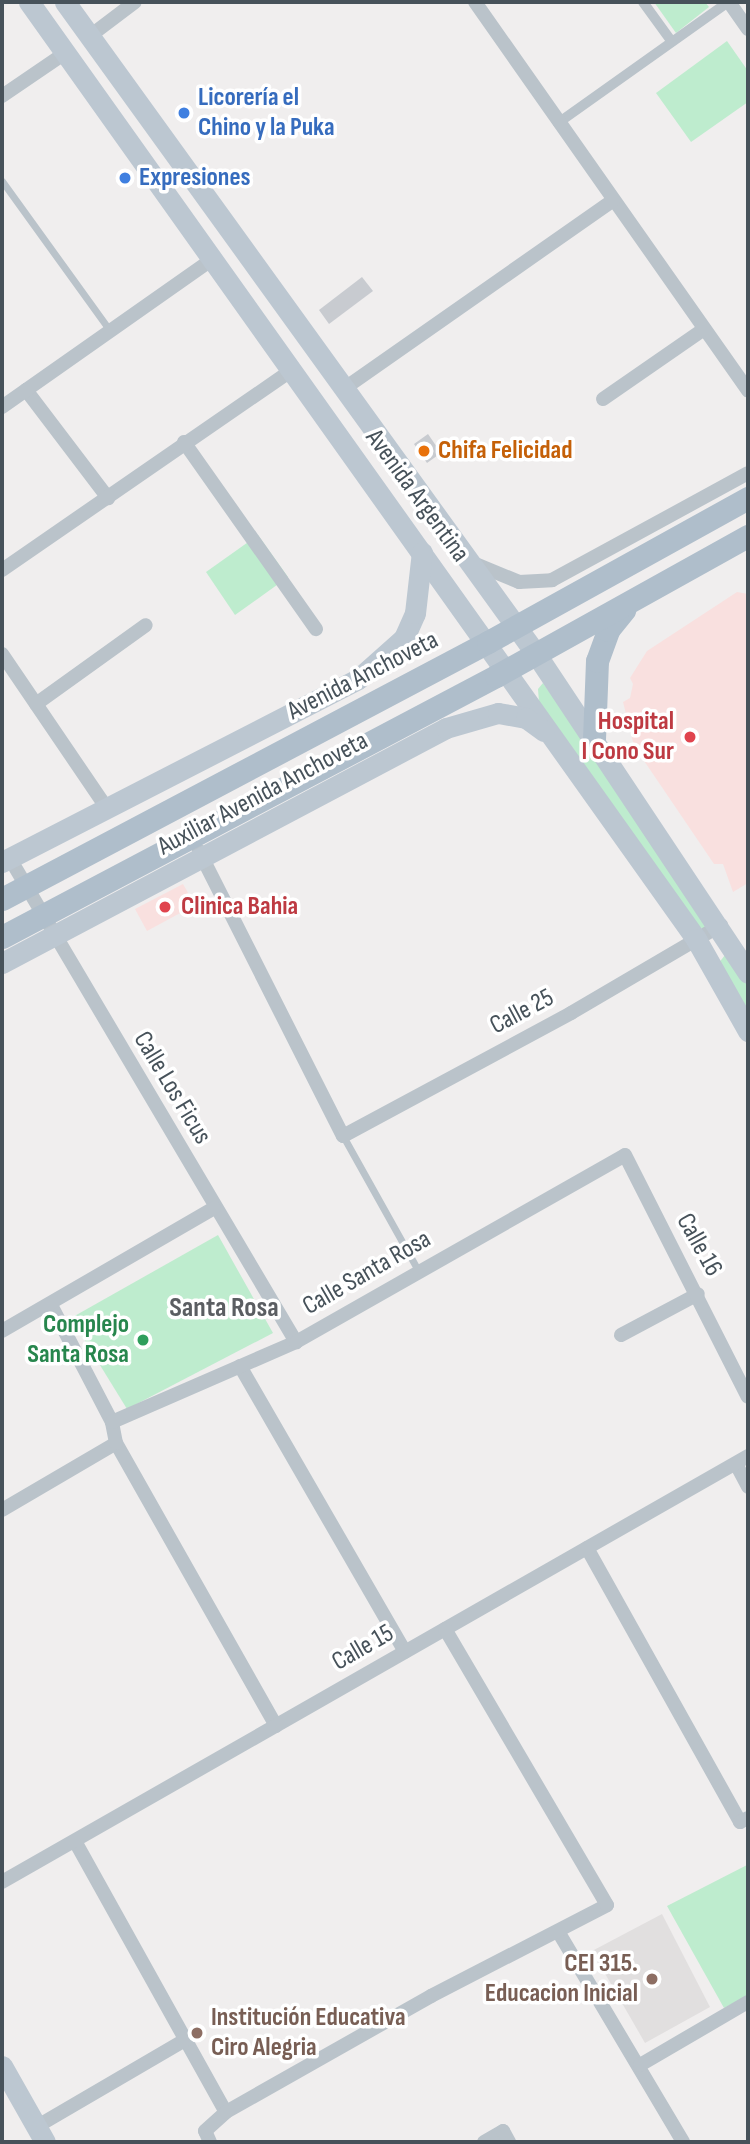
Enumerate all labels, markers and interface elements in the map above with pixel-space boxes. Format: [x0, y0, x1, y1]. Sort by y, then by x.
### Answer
place label: Licorería el Chino y la Puka [198, 82, 335, 144]
marker: Licorería el Chino y la Puka [176, 105, 192, 121]
place label: Expresiones [139, 162, 250, 194]
marker: Expresiones [117, 170, 133, 186]
street label: Avenida Argentina [358, 424, 476, 568]
place label: Chifa Felicidad [438, 435, 573, 467]
marker: Chifa Felicidad [416, 443, 432, 459]
street label: Avenida Anchoveta [282, 625, 444, 727]
place label: Hospital I Cono Sur [582, 706, 674, 768]
street label: Auxiliar Avenida Anchoveta [153, 725, 373, 863]
marker: Hospital I Cono Sur [680, 727, 700, 747]
place label: Clinica Bahia [181, 891, 298, 923]
marker: Clinica Bahia [155, 897, 175, 917]
street label: Calle 25 [485, 982, 559, 1042]
street label: Calle Los Ficus [126, 1026, 218, 1150]
street label: Calle 16 [669, 1208, 729, 1282]
street label: Calle Santa Rosa [297, 1224, 437, 1322]
district label: Santa Rosa [169, 1291, 279, 1325]
place label: Complejo Santa Rosa [27, 1309, 129, 1370]
marker: Complejo Santa Rosa [135, 1332, 151, 1348]
street label: Calle 15 [327, 1618, 399, 1678]
place label: CEI 315. Educacion Inicial [485, 1948, 638, 2010]
marker: CEI 315. Educacion Inicial [644, 1971, 660, 1987]
place label: Institución Educativa Ciro Alegria [211, 2002, 406, 2064]
marker: Institución Educativa Ciro Alegria [189, 2025, 205, 2041]

